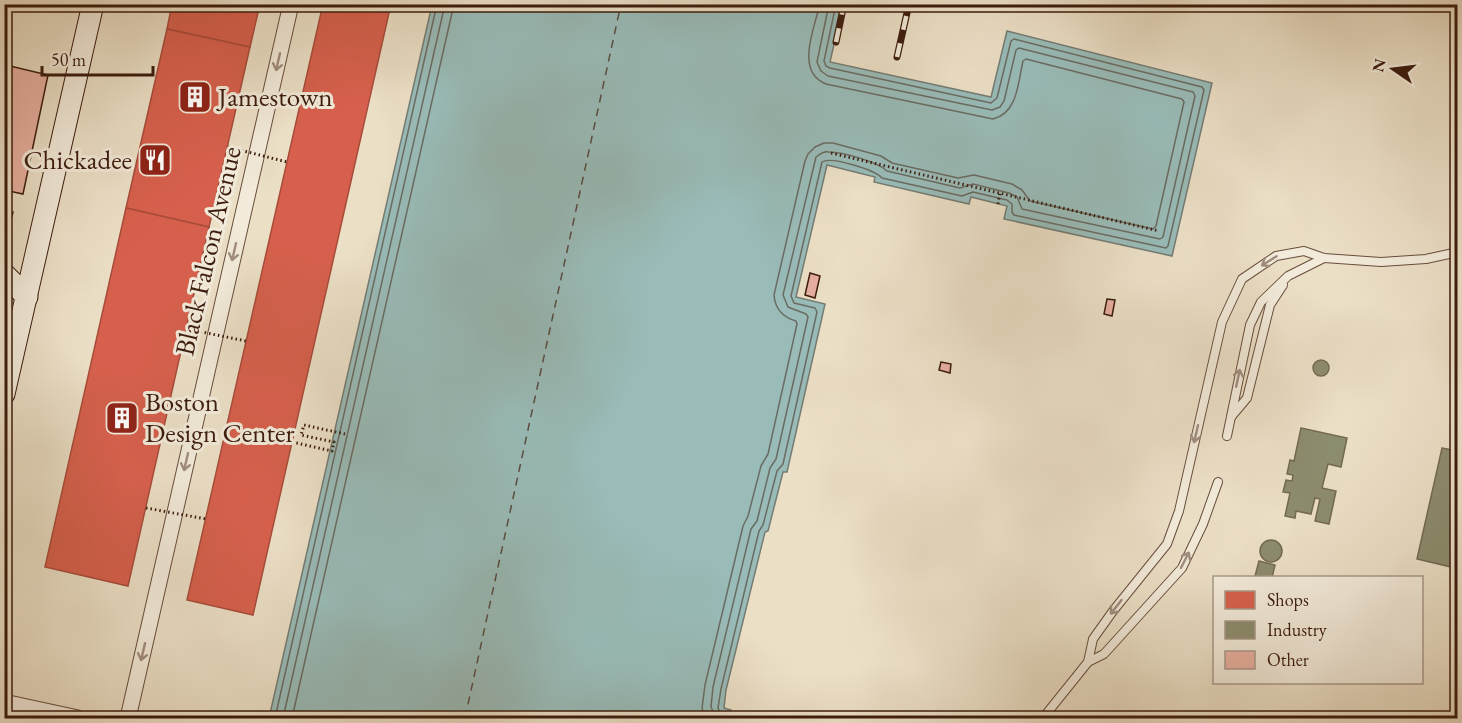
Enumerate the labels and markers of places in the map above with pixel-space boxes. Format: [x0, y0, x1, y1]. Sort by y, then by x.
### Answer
building icon: Jamestown [177, 79, 213, 115]
place label: Jamestown [216, 79, 332, 114]
place label: Chickadee [23, 142, 132, 177]
restaurant icon: Chickadee [137, 142, 173, 178]
place label: Boston Design Center [145, 384, 295, 450]
building icon: Boston Design Center [104, 400, 140, 436]

